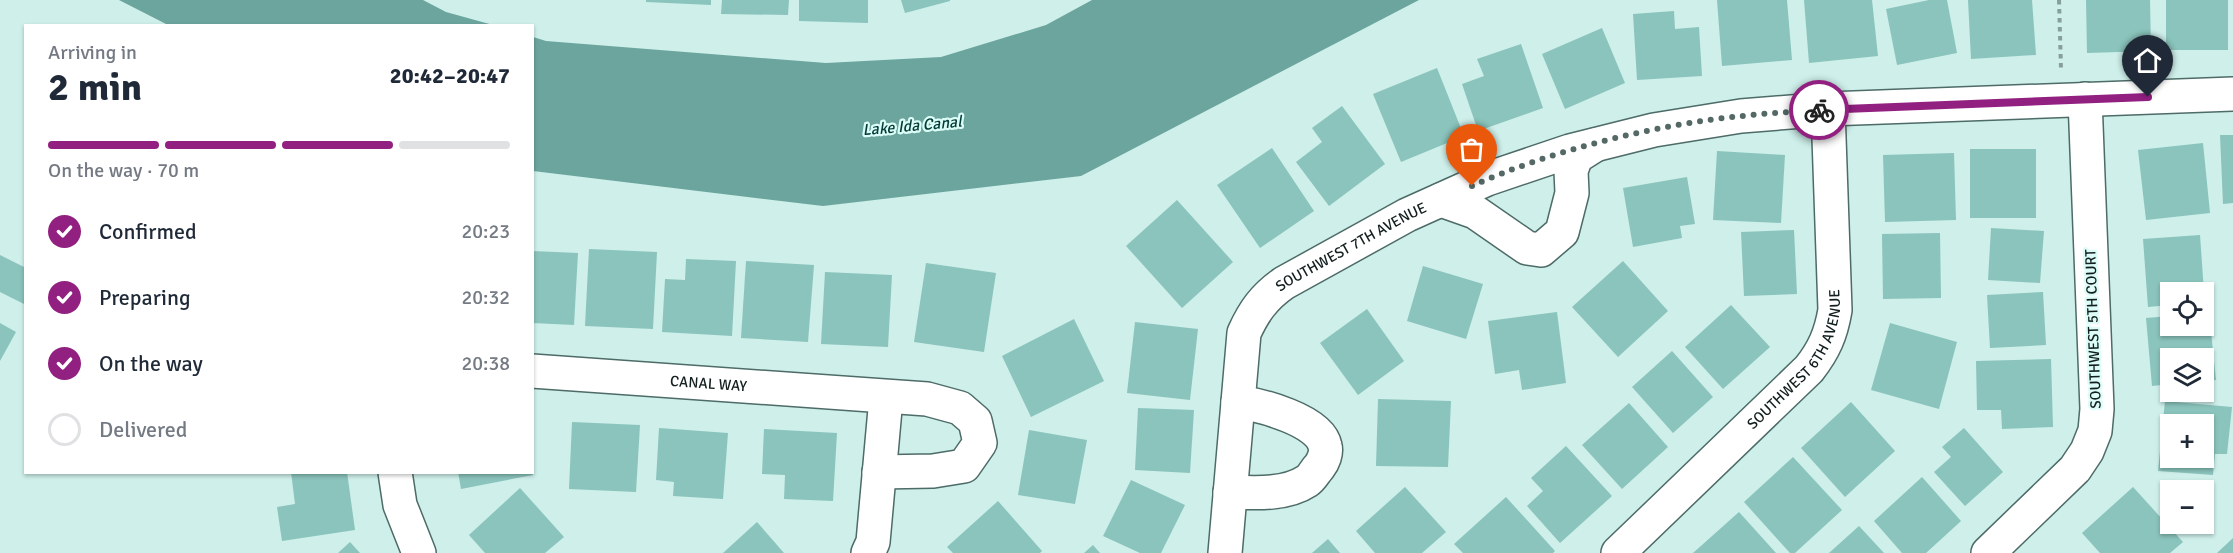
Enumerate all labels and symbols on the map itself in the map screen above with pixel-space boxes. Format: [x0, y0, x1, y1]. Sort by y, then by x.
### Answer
pin [2122, 35, 2173, 97]
courier [1789, 80, 1849, 140]
water label: Lake Ida Canal [862, 112, 964, 140]
pin [1446, 124, 1497, 186]
street label: SOUTHWEST 7TH AVENUE [1272, 199, 1429, 295]
street label: SOUTHWEST 5TH COURT [2081, 248, 2105, 409]
street label: SOUTHWEST 6TH AVENUE [1743, 289, 1844, 433]
street label: CANAL WAY [670, 372, 748, 395]

